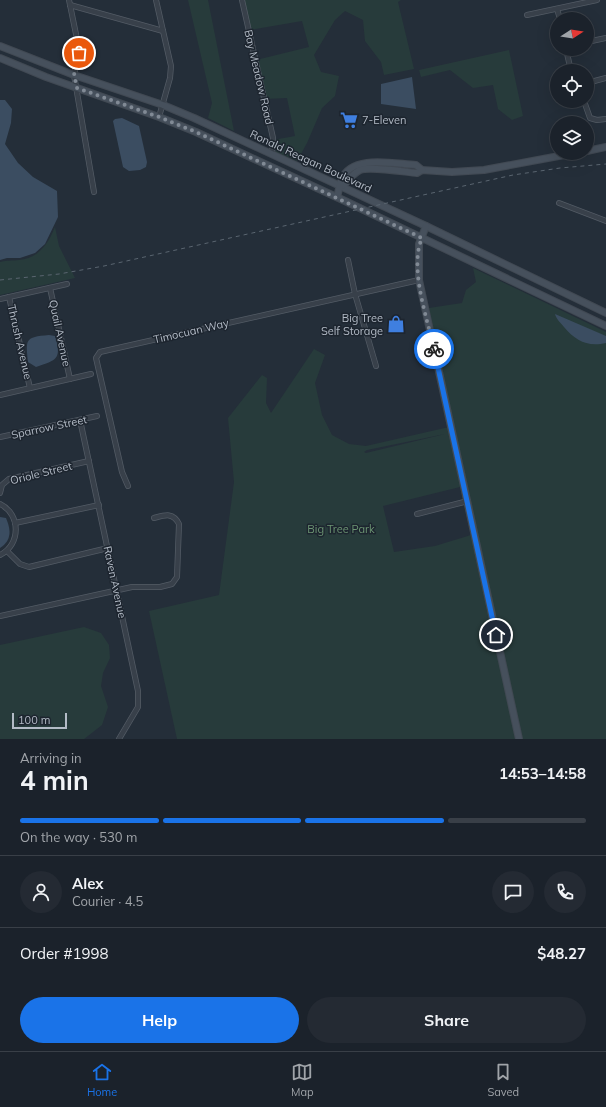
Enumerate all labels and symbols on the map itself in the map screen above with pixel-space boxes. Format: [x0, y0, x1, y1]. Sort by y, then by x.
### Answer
north arrow [550, 12, 594, 56]
street label: Bay Meadow Road [241, 28, 277, 126]
pin [62, 36, 96, 70]
supermarket icon: 7-Eleven [339, 110, 359, 130]
place label: 7-Eleven [362, 113, 407, 127]
street label: Ronald Reagan Boulevard [248, 127, 374, 195]
street label: Quail Avenue [46, 298, 74, 368]
street label: Thrush Avenue [5, 303, 35, 381]
place label: Big Tree Self Storage [321, 311, 383, 338]
shop icon: Big Tree Self Storage [386, 314, 406, 334]
street label: Timocuan Way [152, 315, 230, 346]
courier [414, 329, 454, 369]
street label: Sparrow Street [10, 412, 88, 442]
street label: Oriole Street [9, 459, 74, 487]
park label: Big Tree Park [307, 522, 375, 536]
street label: Raven Avenue [101, 545, 129, 619]
pin [479, 618, 513, 652]
scale bar [12, 711, 67, 730]

